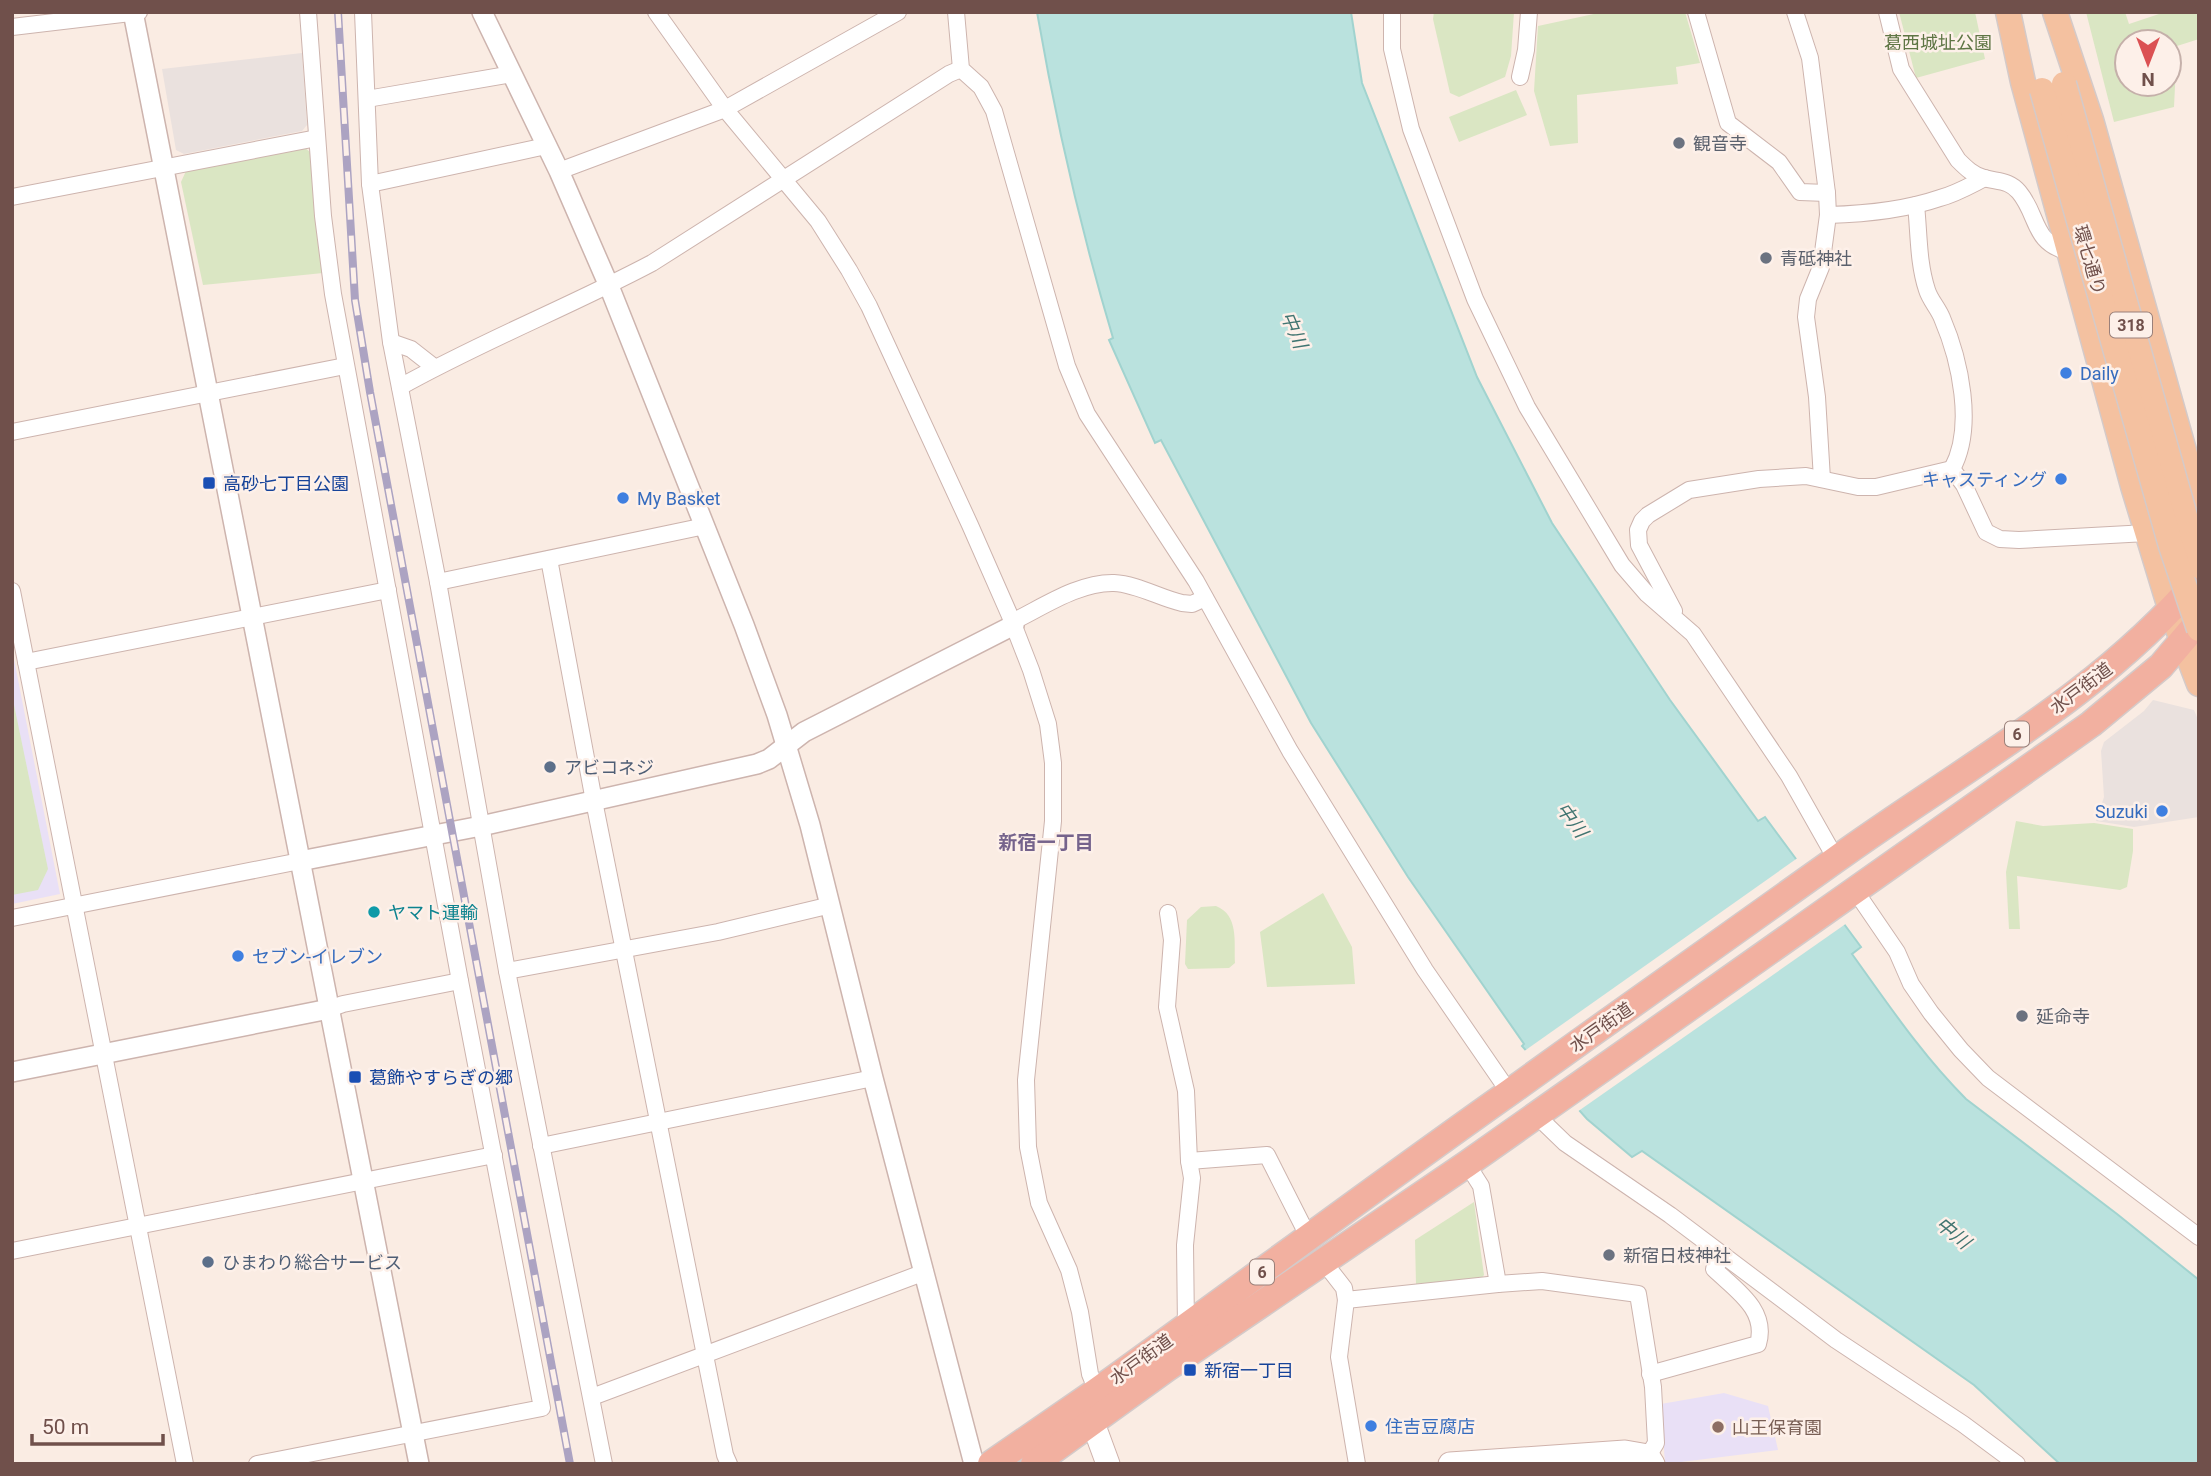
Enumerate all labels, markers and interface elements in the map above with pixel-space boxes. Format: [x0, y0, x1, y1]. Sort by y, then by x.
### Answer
north arrow [2113, 28, 2183, 98]
park label: 葛西城址公園 [1884, 32, 1992, 53]
text: N [2141, 68, 2155, 91]
place label: 観音寺 [1693, 133, 1747, 154]
marker: 観音寺 [1671, 135, 1687, 151]
street label: 環七通り [2070, 223, 2110, 297]
place label: 青砥神社 [1780, 248, 1852, 269]
marker: 青砥神社 [1758, 250, 1774, 266]
water label: 中川 [1276, 308, 1313, 354]
road number: 318 [2110, 312, 2152, 338]
place label: Daily [2080, 363, 2119, 384]
marker: Daily [2058, 365, 2074, 381]
place label: キャスティング [1922, 469, 2047, 490]
marker: キャスティング [2053, 471, 2069, 487]
place label: 高砂七丁目公園 [223, 473, 349, 494]
marker: 高砂七丁目公園 [201, 475, 217, 491]
place label: My Basket [637, 488, 720, 509]
marker: My Basket [615, 490, 631, 506]
street label: 水戸街道 [2046, 658, 2116, 718]
road number: 6 [2005, 722, 2029, 747]
place label: アビコネジ [564, 757, 654, 778]
marker: アビコネジ [542, 759, 558, 775]
water label: 中川 [1552, 798, 1594, 844]
place label: Suzuki [2095, 801, 2148, 822]
marker: Suzuki [2154, 803, 2170, 819]
district label: 新宿一丁目 [998, 831, 1094, 854]
place label: ヤマト運輸 [388, 902, 478, 923]
marker: ヤマト運輸 [366, 904, 382, 920]
place label: セブン-イレブン [252, 946, 383, 967]
marker: セブン-イレブン [230, 948, 246, 964]
street label: 水戸街道 [1565, 998, 1637, 1056]
place label: 延命寺 [2036, 1006, 2090, 1027]
marker: 延命寺 [2014, 1008, 2030, 1024]
place label: 葛飾やすらぎの郷 [369, 1067, 513, 1088]
marker: 葛飾やすらぎの郷 [347, 1069, 363, 1085]
water label: 中川 [1931, 1212, 1977, 1255]
place label: 新宿日枝神社 [1623, 1245, 1731, 1266]
marker: 新宿日枝神社 [1601, 1247, 1617, 1263]
place label: ひまわり総合サービス [222, 1252, 402, 1273]
marker: ひまわり総合サービス [200, 1254, 216, 1270]
road number: 6 [1250, 1260, 1274, 1284]
street label: 水戸街道 [1106, 1329, 1176, 1389]
place label: 新宿一丁目 [1204, 1360, 1294, 1381]
marker: 新宿一丁目 [1182, 1362, 1198, 1378]
scale bar [32, 1402, 163, 1446]
text: 50 m [42, 1415, 89, 1439]
place label: 住吉豆腐店 [1385, 1416, 1475, 1437]
place label: 山王保育園 [1732, 1417, 1822, 1438]
marker: 住吉豆腐店 [1363, 1418, 1379, 1434]
marker: 山王保育園 [1710, 1419, 1726, 1435]

